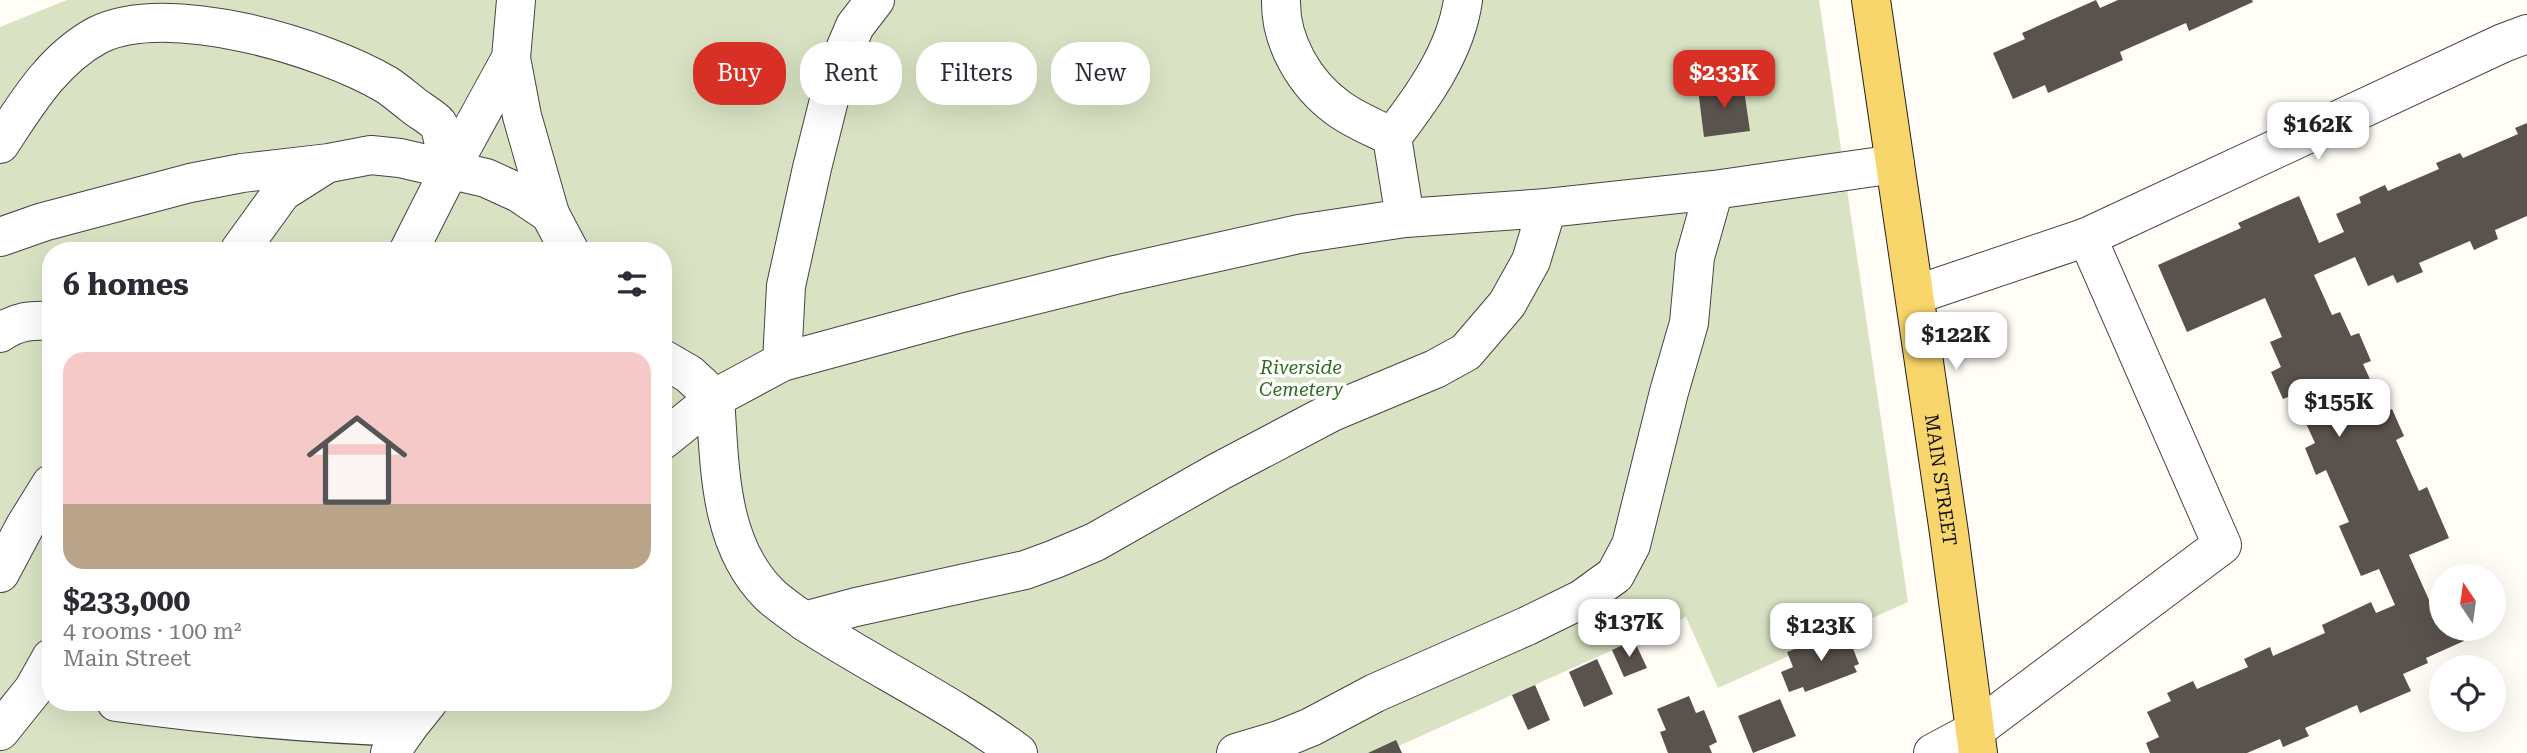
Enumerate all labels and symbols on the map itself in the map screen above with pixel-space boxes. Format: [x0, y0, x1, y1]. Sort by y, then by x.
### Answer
pin: $233K [1675, 50, 1773, 110]
pin: $162K [2269, 102, 2367, 162]
pin: $122K [1907, 312, 2005, 372]
park label: Riverside Cemetery [1259, 356, 1343, 401]
pin: $155K [2290, 380, 2388, 439]
street label: MAIN STREET [1920, 413, 1962, 547]
north arrow [2429, 564, 2506, 640]
pin: $137K [1580, 600, 1678, 659]
pin: $123K [1772, 604, 1870, 663]

